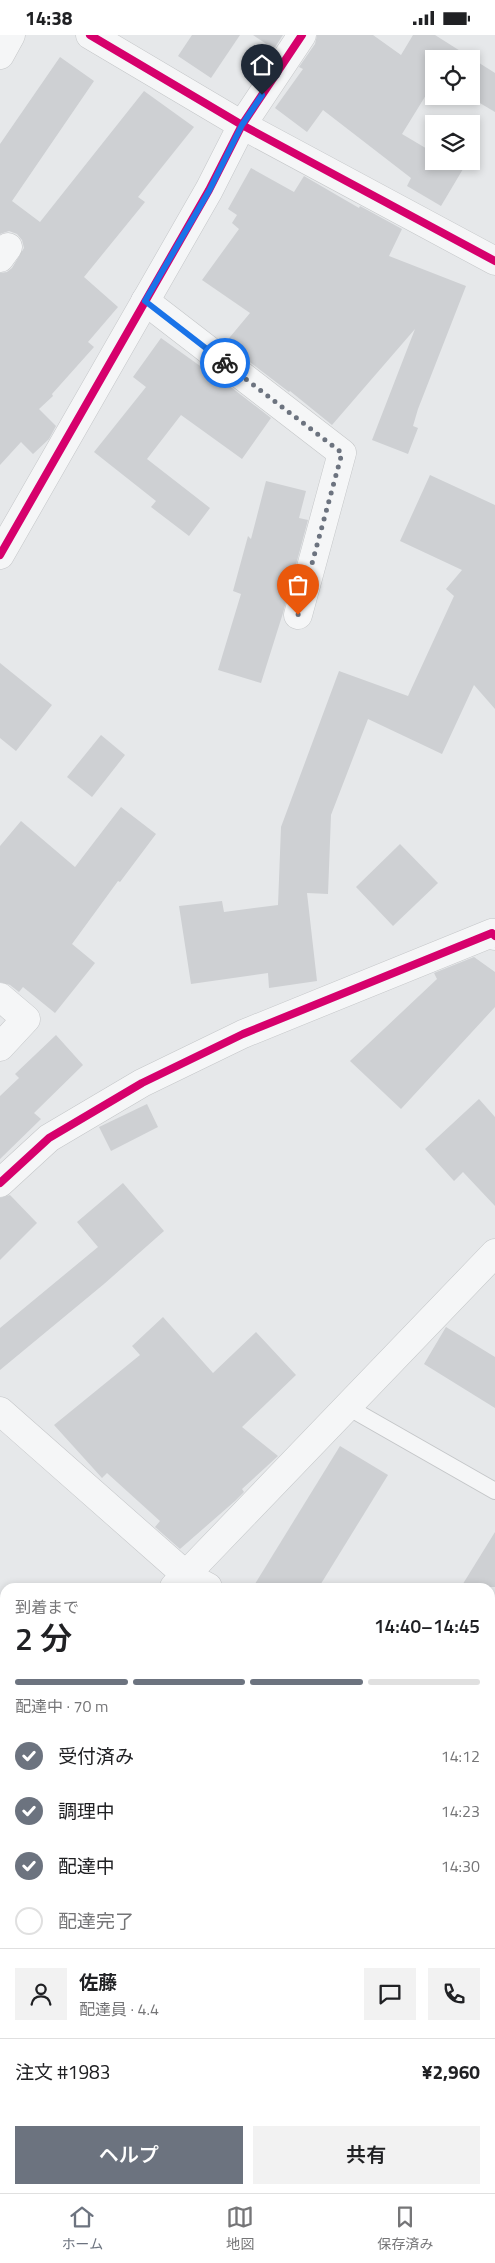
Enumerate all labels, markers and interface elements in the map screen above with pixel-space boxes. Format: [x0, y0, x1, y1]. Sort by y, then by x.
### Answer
text: 14:38 [25, 3, 72, 32]
pin [241, 44, 283, 95]
map controls [425, 50, 480, 170]
button: locate [425, 50, 480, 105]
icon: home [248, 51, 276, 79]
button: layers [425, 115, 480, 170]
courier [200, 338, 250, 388]
icon: bike [211, 349, 239, 377]
pin [277, 564, 319, 615]
icon: bag [284, 571, 312, 599]
text: 到着まで [15, 1595, 79, 1619]
text: 14:40–14:45 [374, 1611, 480, 1640]
text: 2 分 [15, 1614, 72, 1662]
text: 配達中 · 70 m [15, 1694, 108, 1718]
text: 受付済み [58, 1741, 134, 1770]
icon: check [15, 1742, 43, 1770]
text: 14:12 [441, 1744, 480, 1768]
text: 調理中 [58, 1796, 115, 1825]
icon: check [15, 1797, 43, 1825]
text: 14:23 [441, 1799, 480, 1823]
text: 配達中 [58, 1851, 115, 1880]
icon: check [15, 1852, 43, 1880]
text: 14:30 [441, 1854, 480, 1878]
text: 配達完了 [58, 1906, 134, 1935]
text: 佐藤 [79, 1967, 117, 1996]
button: person [15, 1968, 67, 2020]
button: chat [364, 1968, 416, 2020]
button: phone [428, 1968, 480, 2020]
text: 配達員 · 4.4 [79, 1997, 159, 2021]
text: 注文 #1983 [15, 2057, 110, 2086]
text: ¥2,960 [422, 2057, 480, 2086]
button: ヘルプ [15, 2126, 243, 2184]
button: 共有 [253, 2126, 480, 2184]
tab: ホーム [62, 2203, 103, 2254]
tab: 地図 [226, 2203, 254, 2254]
tab: 保存済み [377, 2203, 433, 2254]

